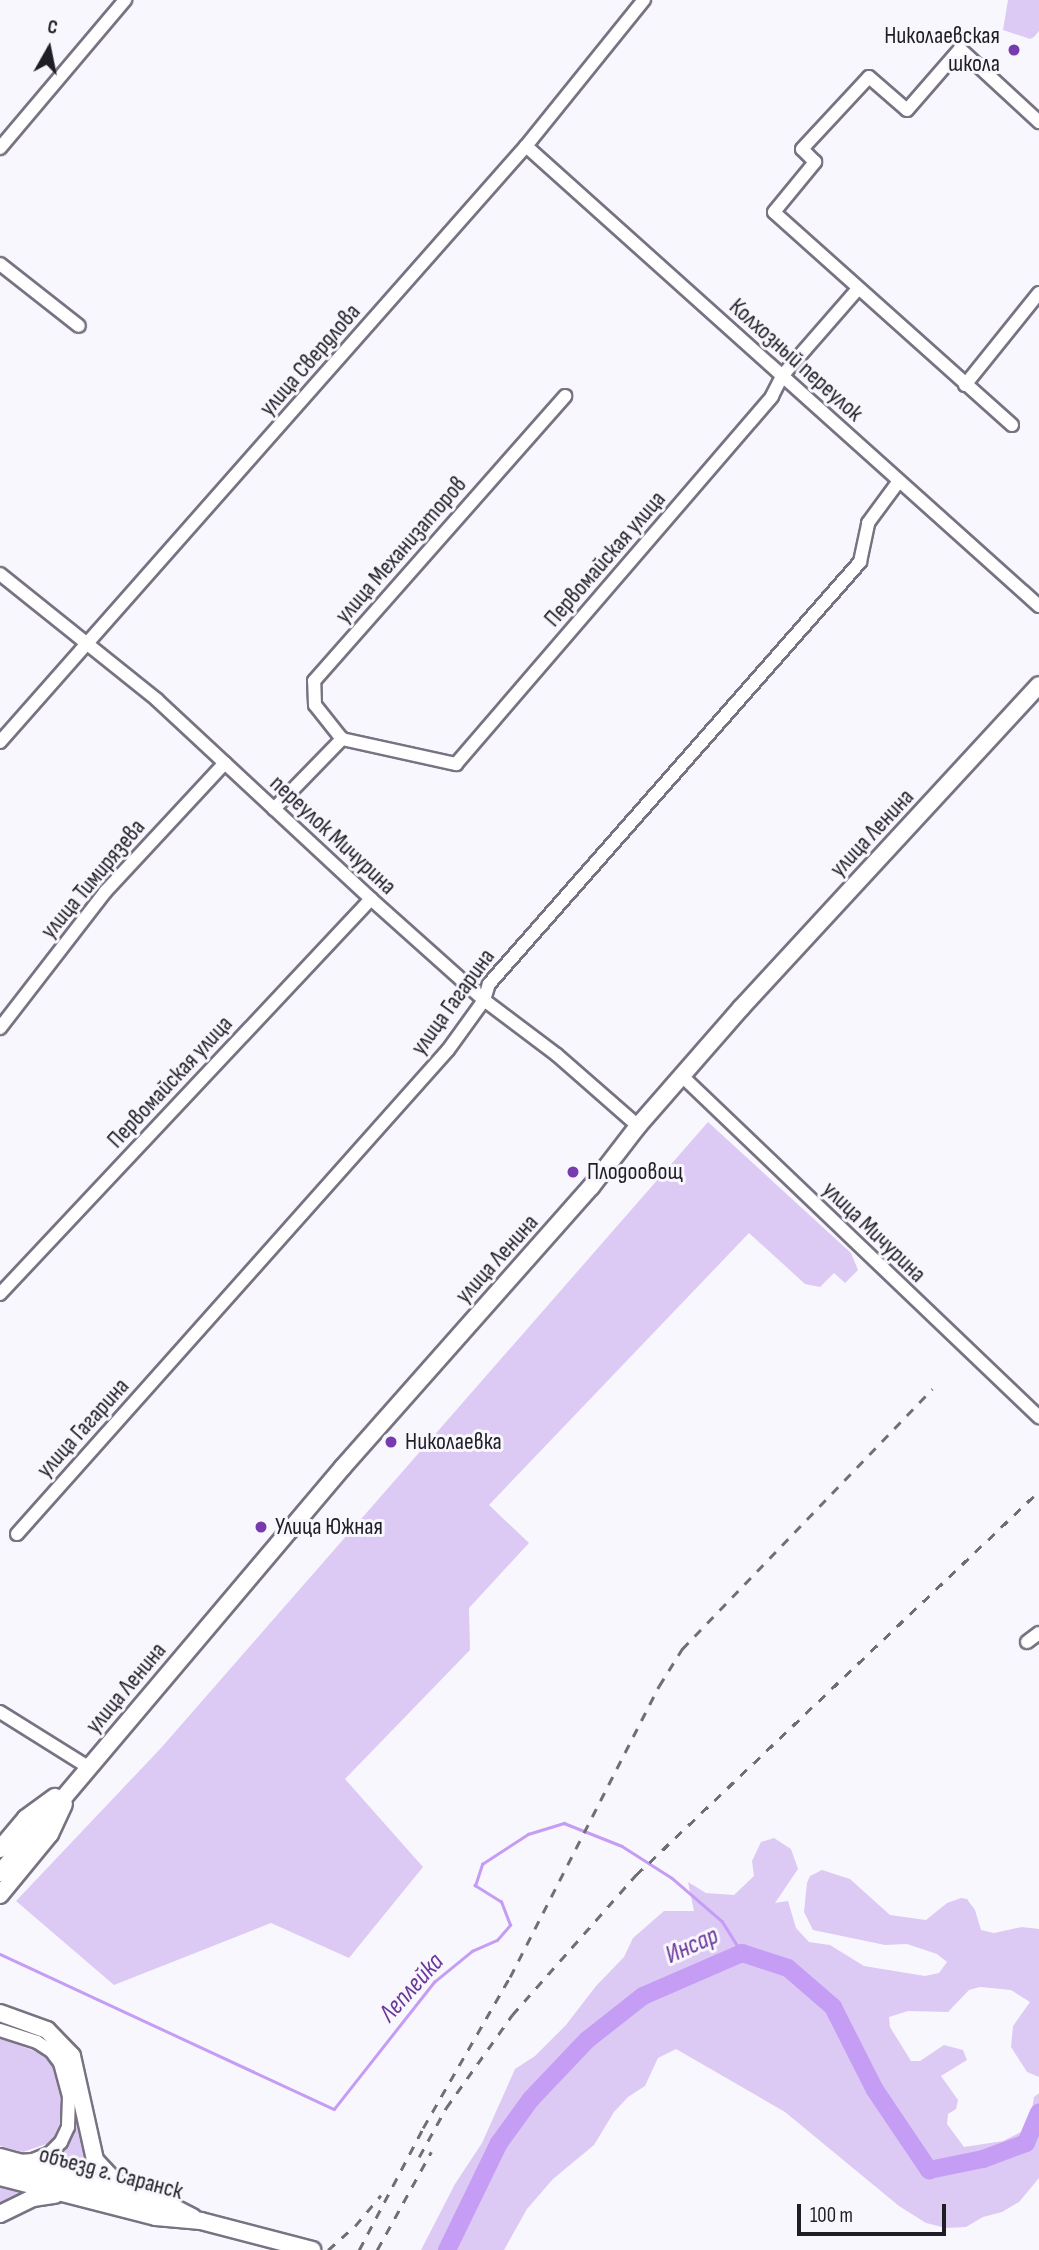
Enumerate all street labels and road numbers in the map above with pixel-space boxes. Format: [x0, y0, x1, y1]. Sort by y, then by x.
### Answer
street label: Колхозный переулок [723, 292, 869, 428]
street label: улица Свердлова [253, 298, 367, 422]
street label: улица Механизаторов [329, 471, 473, 629]
street label: Первомайская улица [538, 485, 672, 633]
street label: переулок Мичурина [264, 769, 402, 901]
street label: улица Ленина [824, 783, 920, 883]
street label: улица Тимирязева [35, 813, 151, 945]
street label: улица Гагарина [405, 943, 501, 1061]
street label: Первомайская улица [101, 1010, 239, 1154]
street label: улица Мичурина [816, 1175, 932, 1289]
street label: улица Ленина [449, 1208, 545, 1310]
street label: улица Гагарина [31, 1372, 135, 1484]
street label: улица Ленина [80, 1637, 172, 1739]
street label: объезд г. Саранск [36, 2140, 186, 2206]

